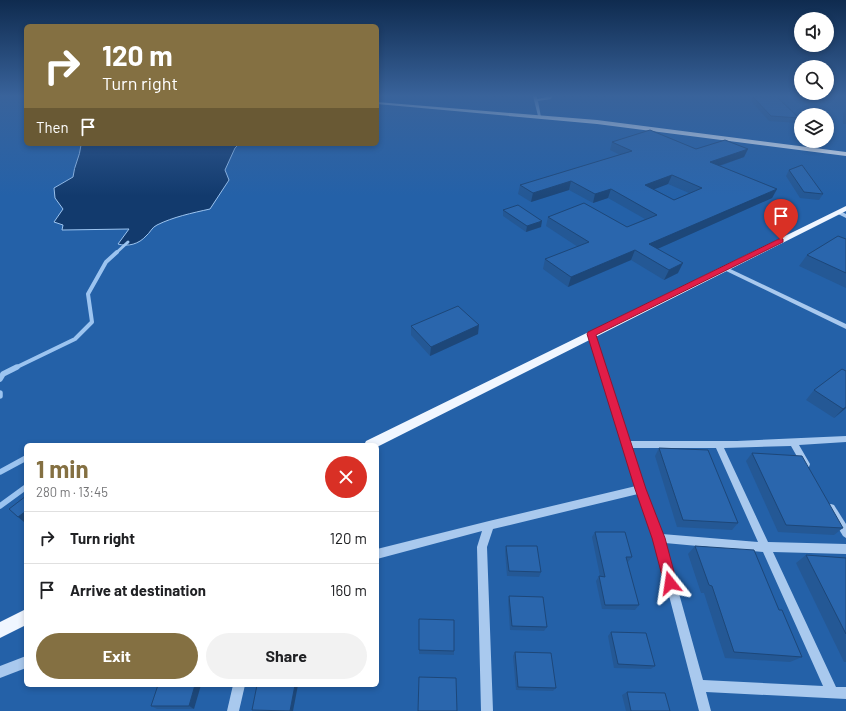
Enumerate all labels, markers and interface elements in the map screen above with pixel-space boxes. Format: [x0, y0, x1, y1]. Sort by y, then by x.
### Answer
map controls [794, 12, 834, 148]
button: sound [794, 12, 834, 52]
text: 120 m [102, 38, 173, 72]
icon: right [36, 40, 88, 92]
button: search [794, 60, 834, 100]
text: Turn right [102, 72, 178, 94]
button: layers [794, 108, 834, 148]
icon: arrive [77, 116, 99, 138]
text: Then [36, 118, 69, 136]
pin [764, 199, 798, 240]
icon: arrive [770, 205, 792, 227]
text: 1 min [36, 454, 89, 483]
button: close [325, 456, 367, 498]
text: 280 m · 13:45 [36, 484, 108, 500]
icon: right [36, 527, 58, 549]
text: Turn right [70, 529, 135, 547]
text: 120 m [330, 529, 367, 547]
position arrow [649, 562, 691, 604]
icon: arrive [36, 579, 58, 601]
text: Arrive at destination [70, 581, 206, 599]
text: 160 m [330, 581, 367, 599]
button: Exit [36, 633, 198, 679]
button: Share [206, 633, 367, 679]

